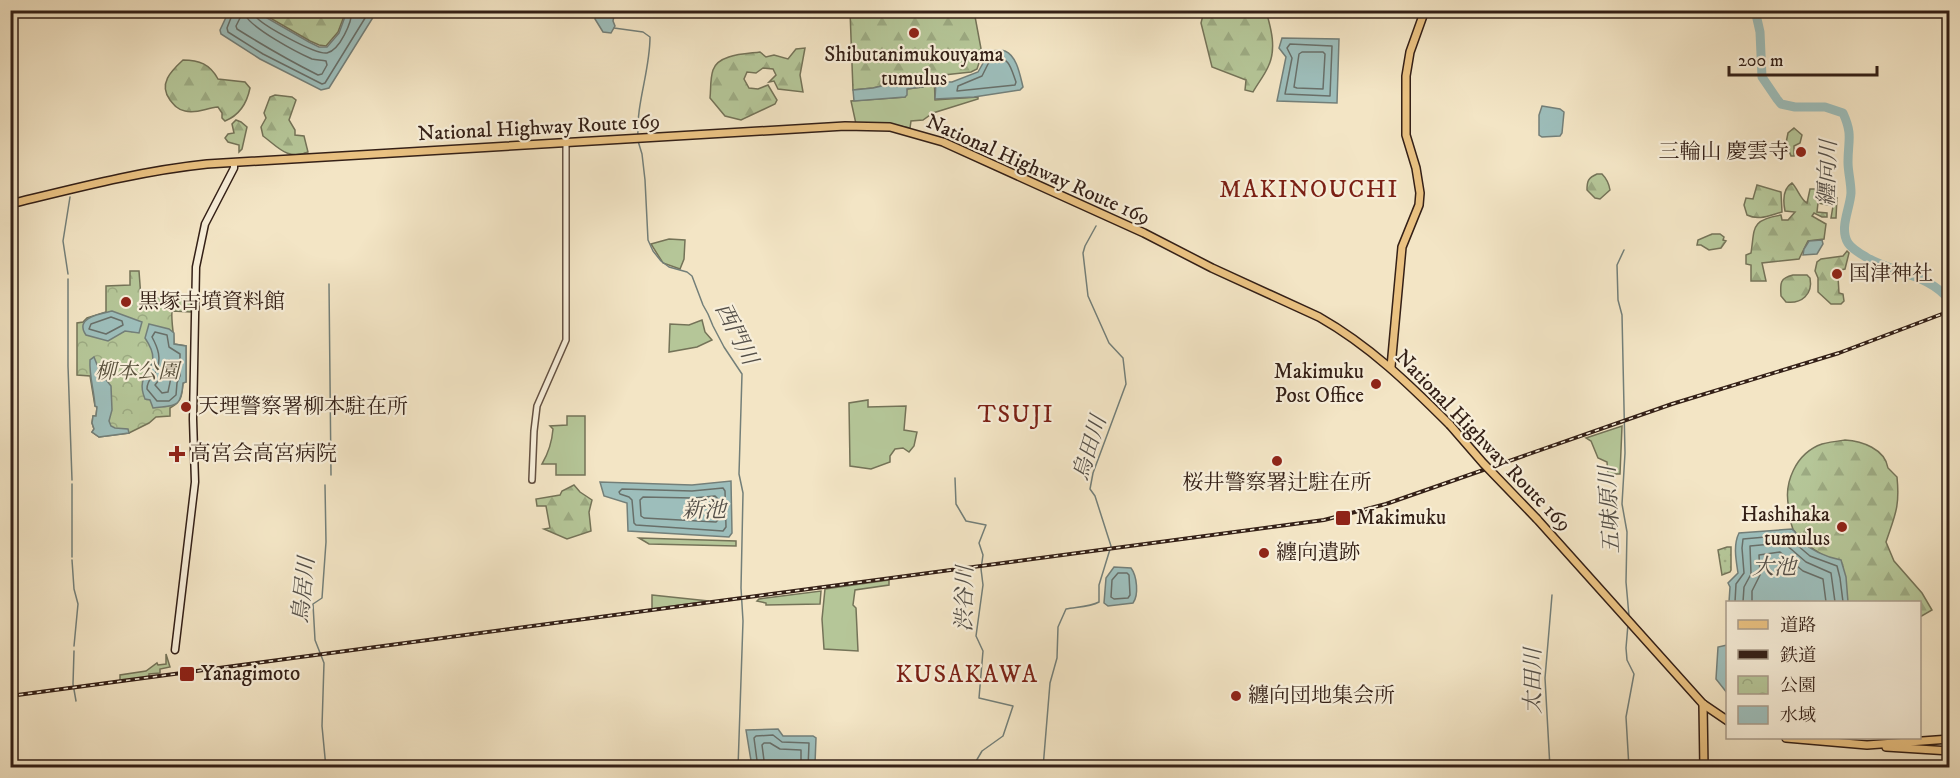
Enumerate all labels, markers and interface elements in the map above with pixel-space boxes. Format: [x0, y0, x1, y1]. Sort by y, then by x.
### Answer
marker: Shibutanimukouyama tumulus [907, 26, 921, 40]
scale bar [1729, 39, 1878, 77]
place label: Shibutanimukouyama tumulus [824, 42, 1004, 92]
text: 200 m [1738, 50, 1784, 72]
street label: National Highway Route 169 [417, 109, 661, 147]
street label: National Highway Route 169 [922, 109, 1154, 231]
water label: 纒向川 [1813, 138, 1843, 206]
place label: 三輪山 慶雲寺 [1658, 139, 1789, 165]
marker: 三輪山 慶雲寺 [1794, 145, 1808, 159]
district label: MAKINOUCHI [1219, 175, 1399, 205]
place label: 国津神社 [1849, 261, 1933, 287]
marker: 国津神社 [1830, 267, 1844, 281]
place label: 黒塚古墳資料館 [138, 289, 285, 315]
marker: 黒塚古墳資料館 [119, 295, 133, 309]
water label: 西門川 [709, 298, 764, 371]
street label: National Highway Route 169 [1389, 345, 1577, 537]
park label: 柳本公園 [95, 359, 182, 385]
place label: Makimuku Post Office [1274, 359, 1364, 409]
marker: Makimuku Post Office [1369, 377, 1383, 391]
place label: 天理警察署柳本駐在所 [198, 394, 408, 420]
marker: 天理警察署柳本駐在所 [179, 400, 193, 414]
district label: TSUJI [978, 400, 1054, 430]
water label: 烏田川 [1067, 411, 1113, 484]
place label: 高宮会高宮病院 [190, 441, 337, 467]
marker: 高宮会高宮病院 [168, 445, 186, 463]
marker: 桜井警察署辻駐在所 [1270, 454, 1284, 468]
water label: 五味原川 [1594, 463, 1626, 555]
place label: 桜井警察署辻駐在所 [1183, 470, 1372, 496]
water label: 新池 [682, 497, 729, 524]
place label: Hashihaka tumulus [1741, 502, 1830, 552]
place label: Makimuku [1356, 505, 1446, 531]
marker: Makimuku [1334, 509, 1352, 527]
marker: Hashihaka tumulus [1835, 520, 1849, 534]
place label: 纏向遺跡 [1276, 540, 1360, 566]
marker: 纏向遺跡 [1257, 546, 1271, 560]
water label: 鳥居川 [287, 554, 321, 624]
water label: 大池 [1752, 554, 1799, 581]
water label: 渋谷川 [951, 564, 979, 632]
legend [1726, 601, 1921, 739]
text: 道路 [1780, 615, 1816, 637]
text: 鉄道 [1780, 645, 1816, 667]
water label: 太田川 [1520, 646, 1547, 714]
district label: KUSAKAWA [896, 660, 1038, 690]
place label: Yanagimoto [201, 661, 300, 687]
marker: Yanagimoto [178, 665, 196, 683]
text: 公園 [1780, 675, 1816, 697]
place label: 纏向団地集会所 [1248, 683, 1395, 709]
marker: 纏向団地集会所 [1229, 689, 1243, 703]
text: 水域 [1780, 705, 1816, 727]

